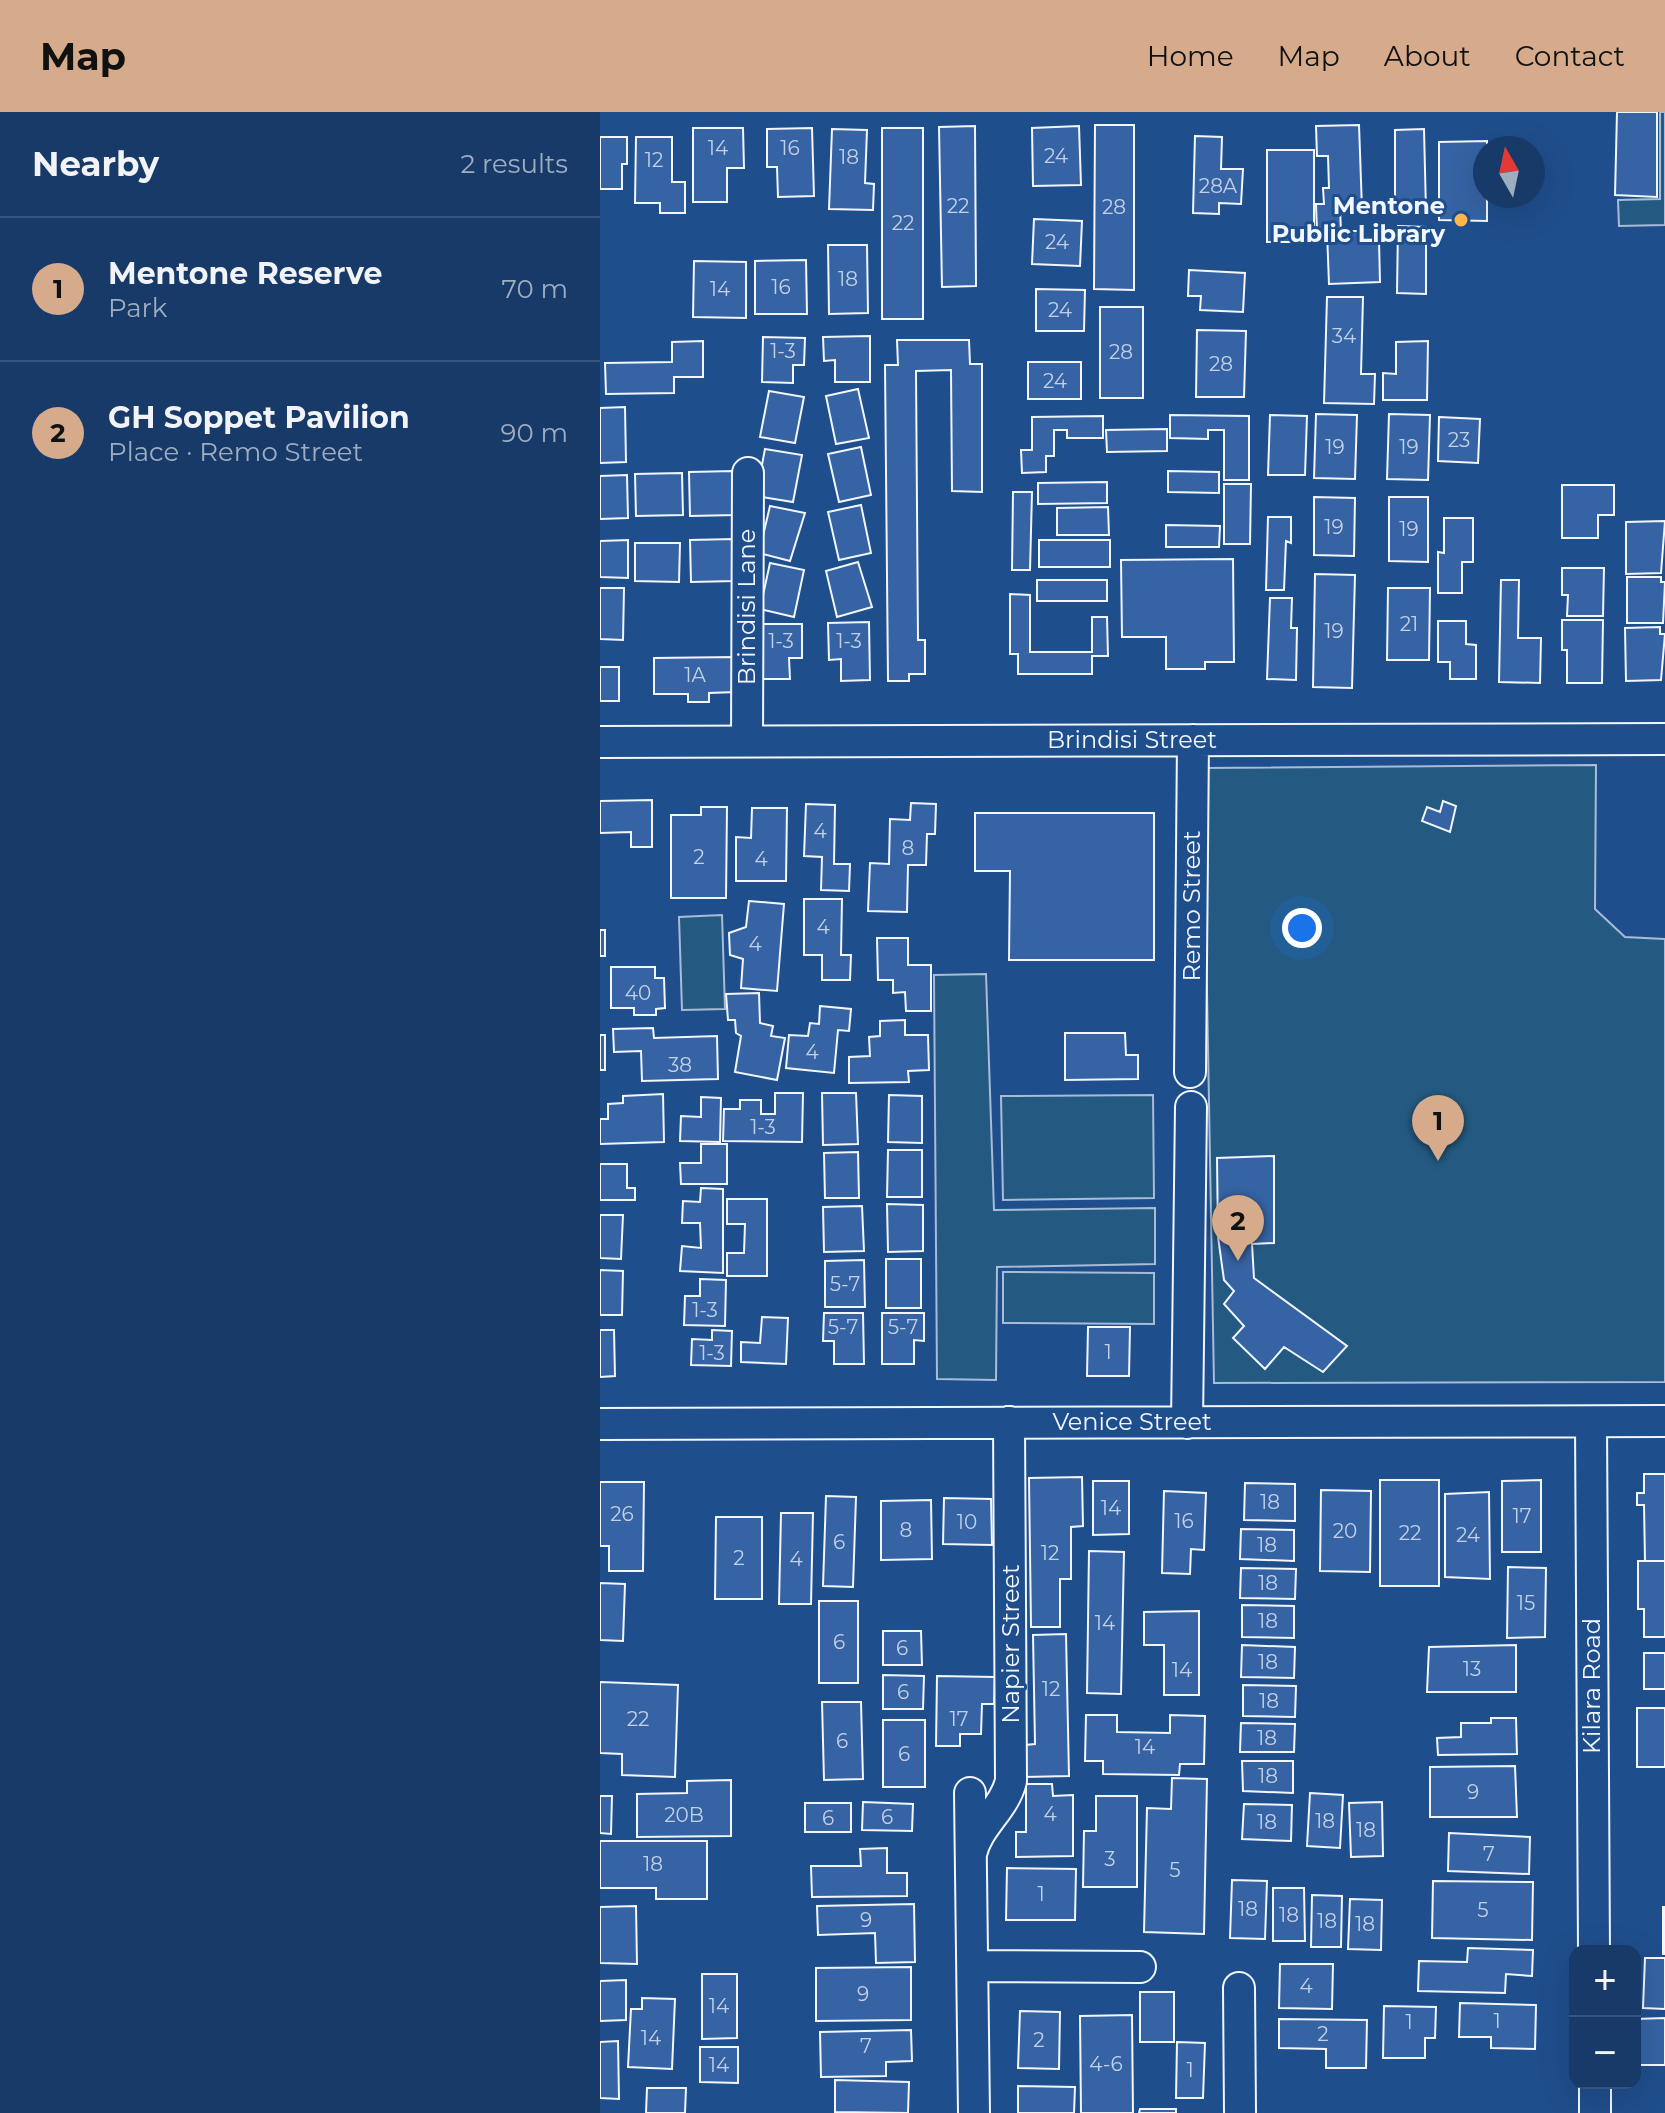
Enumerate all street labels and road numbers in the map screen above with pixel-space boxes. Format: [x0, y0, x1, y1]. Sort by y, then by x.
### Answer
street label: Brindisi Lane [732, 529, 761, 685]
street label: Brindisi Street [1047, 725, 1217, 754]
street label: Remo Street [1177, 830, 1206, 982]
street label: Venice Street [1052, 1407, 1212, 1436]
street label: Napier Street [996, 1564, 1025, 1724]
street label: Kilara Road [1577, 1618, 1606, 1754]

